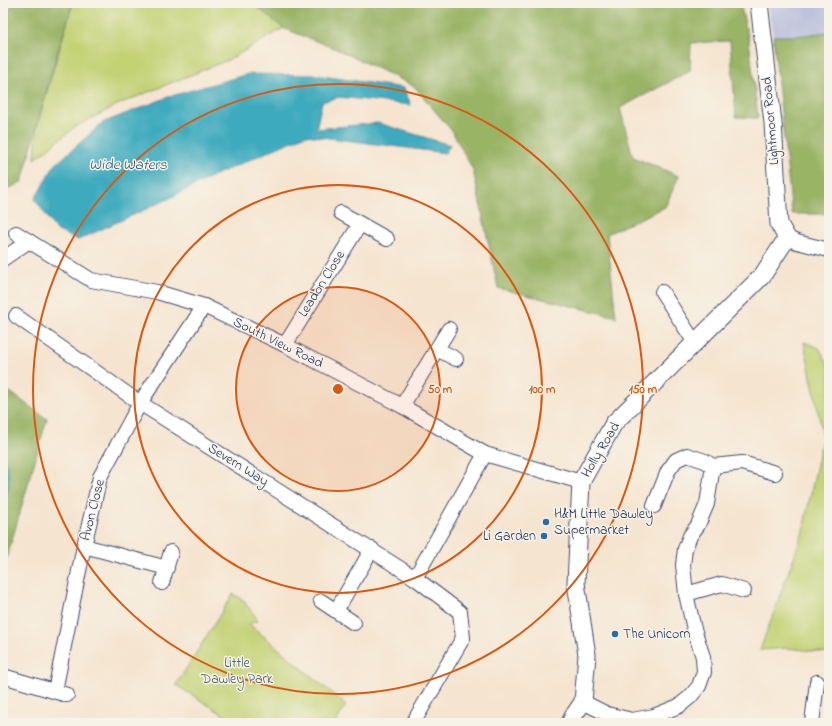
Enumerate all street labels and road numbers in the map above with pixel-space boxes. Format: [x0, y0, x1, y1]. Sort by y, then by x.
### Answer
street label: Lightmoor Road [757, 76, 786, 166]
street label: Leadon Close [293, 246, 351, 321]
street label: South View Road [229, 312, 327, 374]
street label: Holly Road [576, 418, 627, 482]
street label: Severn Way [203, 438, 273, 493]
street label: Avon Close [75, 476, 111, 543]

